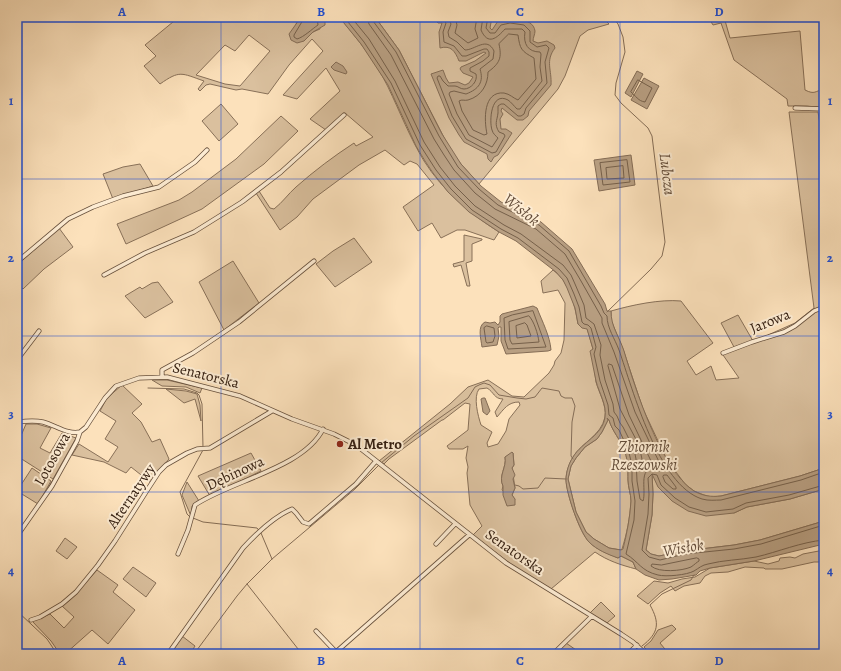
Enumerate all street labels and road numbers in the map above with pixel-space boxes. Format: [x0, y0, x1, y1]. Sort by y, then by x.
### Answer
street label: Jarowa [747, 304, 793, 338]
street label: Senatorska [171, 357, 241, 393]
street label: Lotosowa [29, 429, 75, 489]
street label: Dębinowa [203, 451, 267, 495]
street label: Alternatywy [102, 460, 160, 533]
street label: Senatorska [481, 524, 549, 580]

